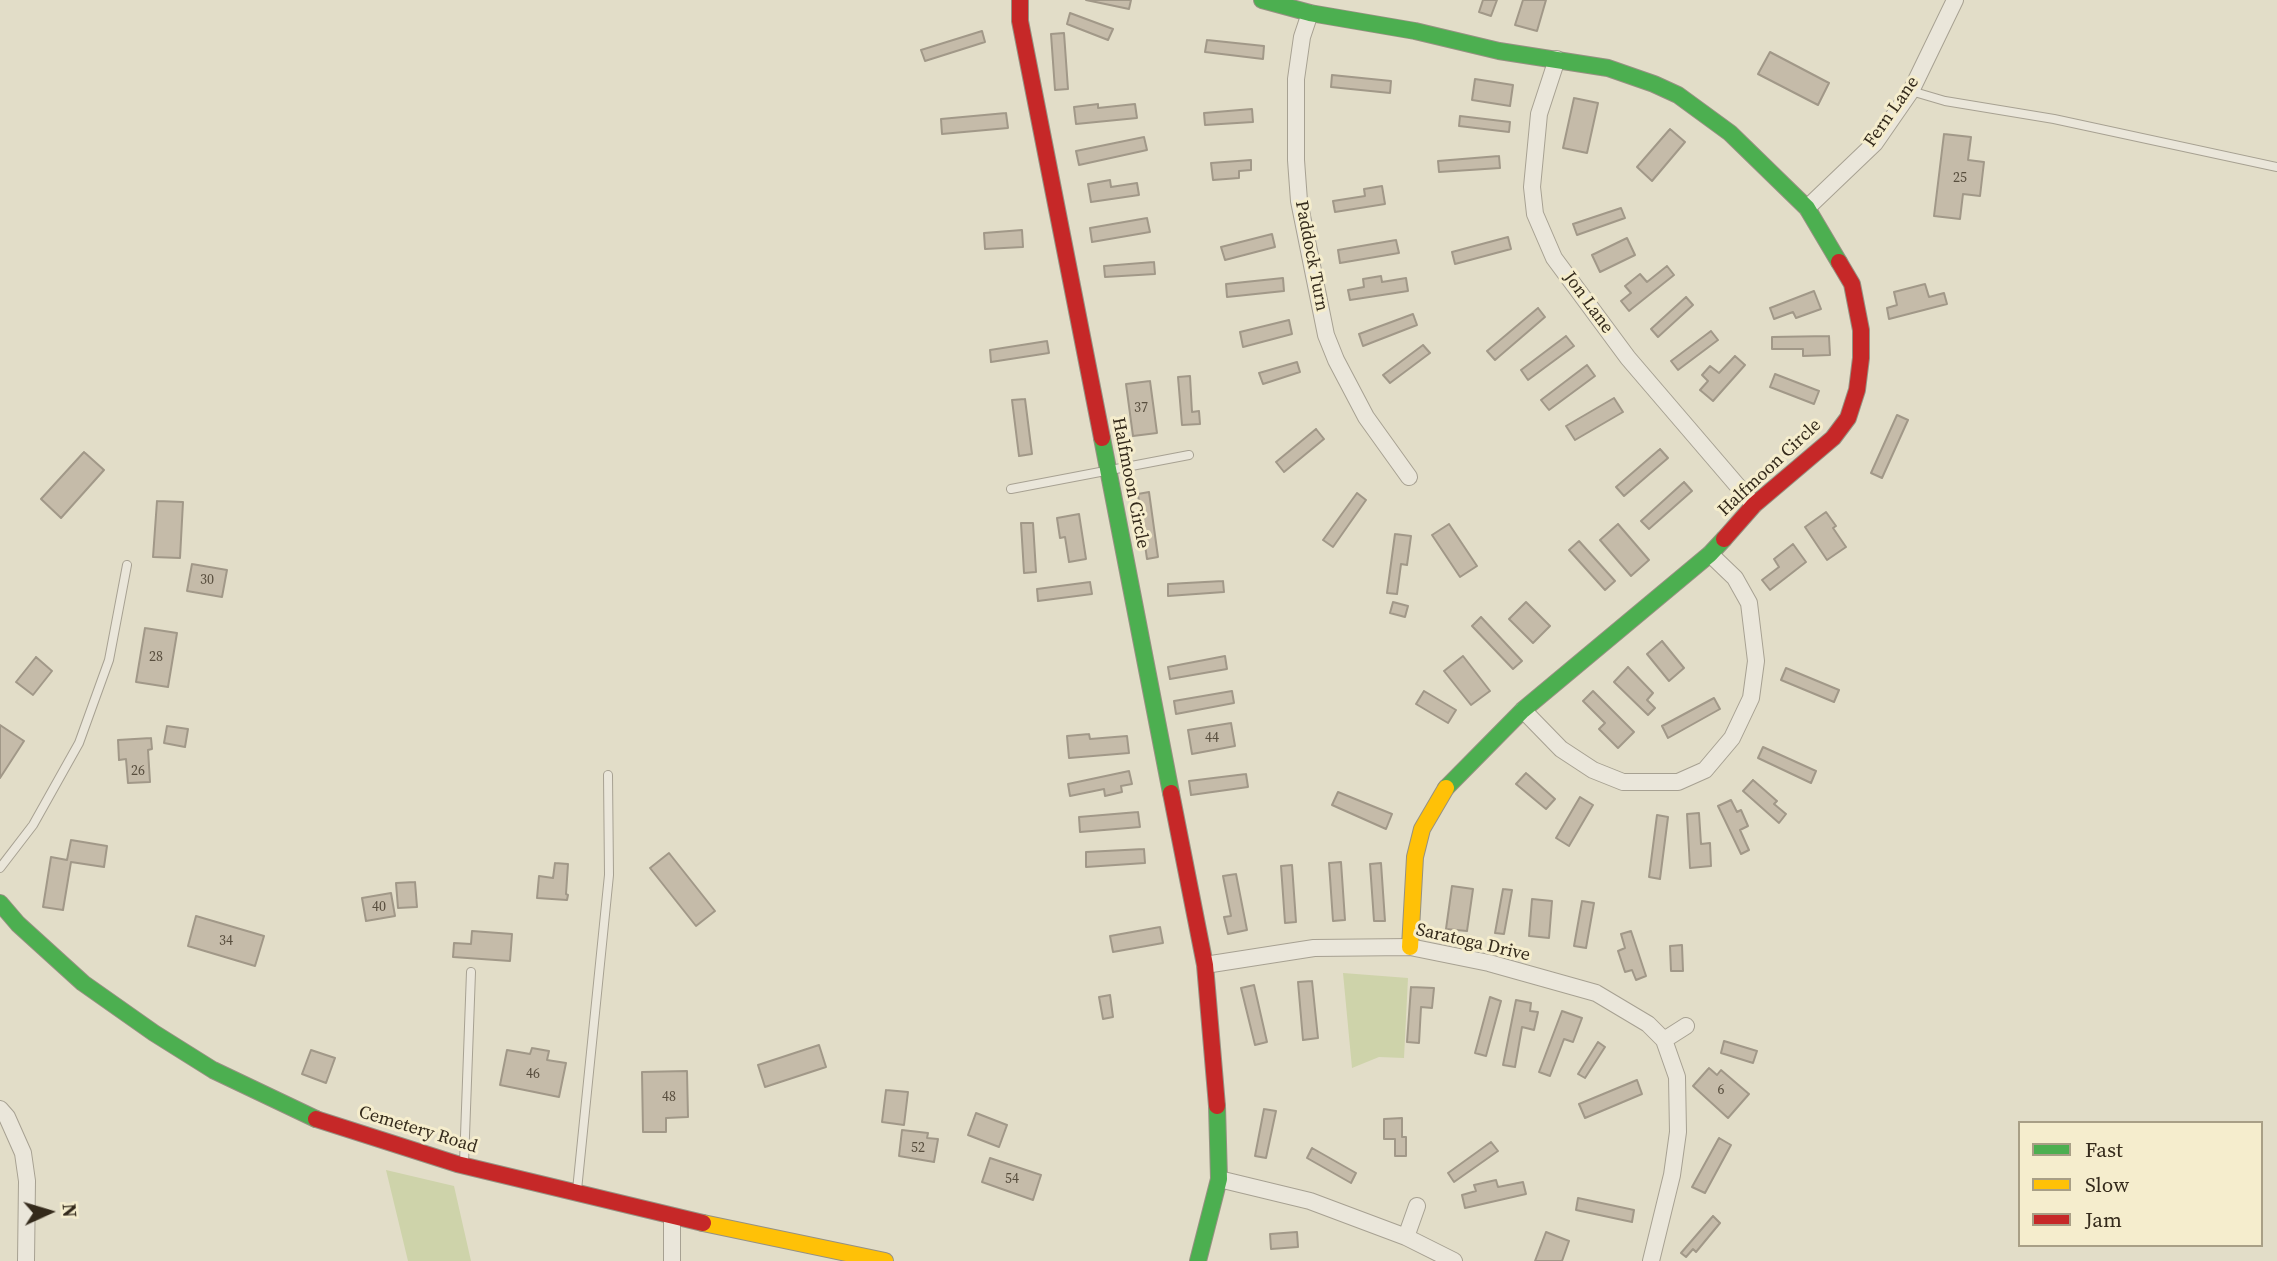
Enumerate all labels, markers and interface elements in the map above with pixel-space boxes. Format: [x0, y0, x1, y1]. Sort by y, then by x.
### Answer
street label: Fern Lane [1860, 72, 1924, 152]
house number: 25 [1953, 170, 1967, 186]
street label: Paddock Turn [1290, 199, 1332, 313]
street label: Jon Lane [1558, 268, 1618, 338]
house number: 37 [1134, 400, 1148, 416]
street label: Halfmoon Circle [1714, 415, 1826, 521]
street label: Halfmoon Circle [1107, 416, 1153, 550]
house number: 30 [200, 572, 214, 588]
house number: 28 [149, 649, 163, 665]
house number: 44 [1205, 730, 1219, 746]
house number: 26 [131, 763, 145, 779]
house number: 40 [372, 899, 386, 915]
street label: Saratoga Drive [1414, 919, 1532, 967]
house number: 34 [219, 933, 233, 949]
house number: 46 [526, 1066, 540, 1082]
house number: 6 [1718, 1082, 1724, 1098]
house number: 48 [662, 1089, 676, 1105]
street label: Cemetery Road [356, 1102, 480, 1158]
legend [2018, 1121, 2263, 1247]
text: Fast [2085, 1135, 2123, 1164]
house number: 52 [911, 1140, 925, 1156]
text: Slow [2085, 1170, 2129, 1199]
house number: 54 [1005, 1171, 1019, 1187]
north arrow [14, 1177, 84, 1247]
text: N [56, 1203, 83, 1218]
text: Jam [2085, 1205, 2122, 1234]

